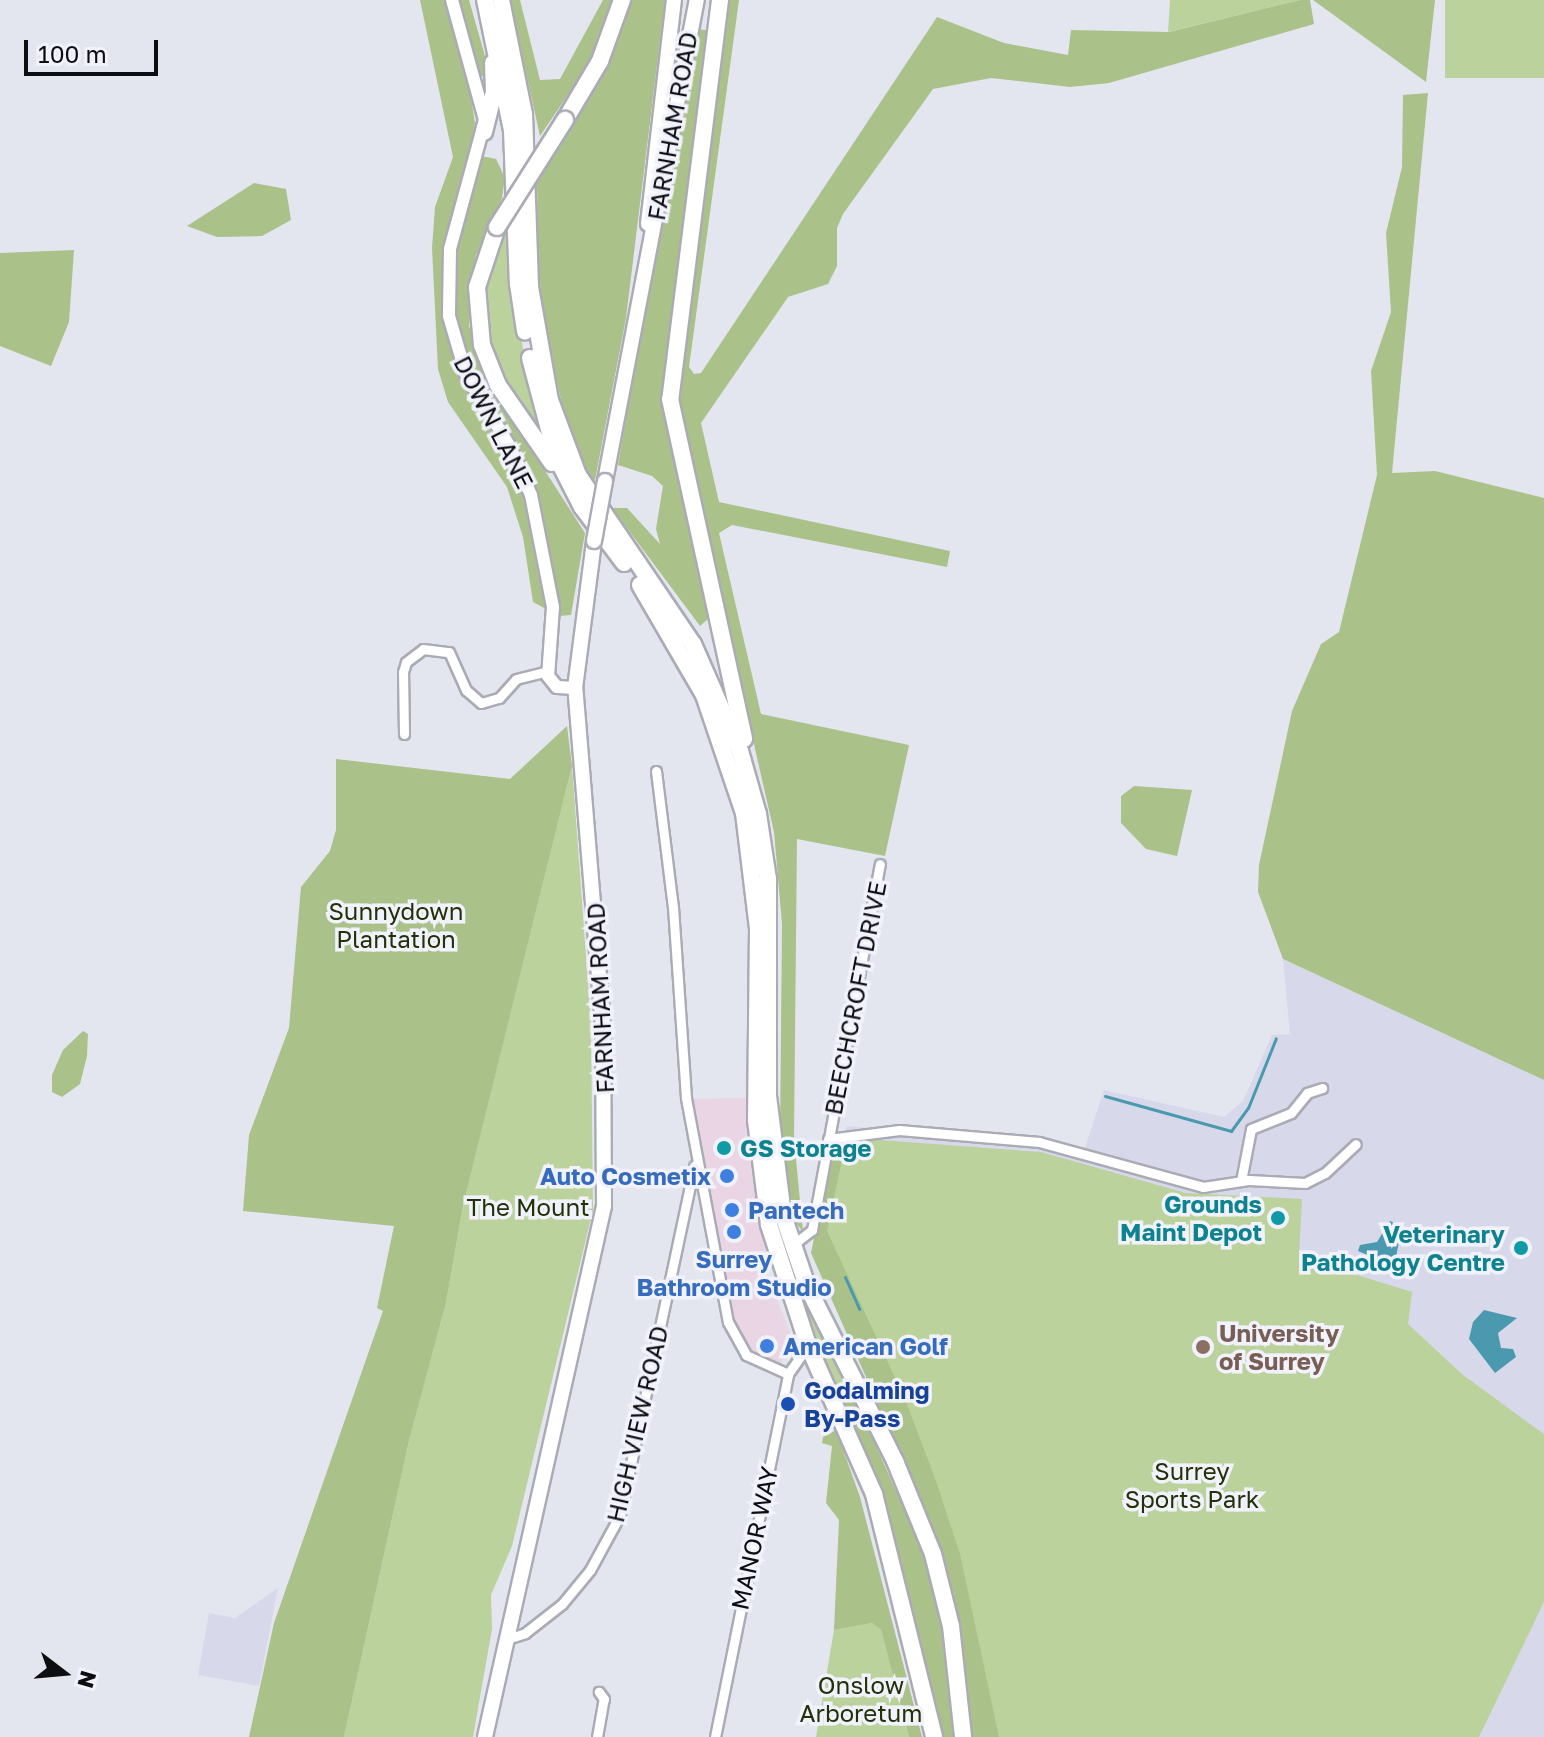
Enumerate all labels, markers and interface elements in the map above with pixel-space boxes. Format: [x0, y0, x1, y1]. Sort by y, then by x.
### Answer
scale bar [28, 24, 162, 74]
street label: FARNHAM ROAD [641, 29, 703, 223]
text: 100 m [38, 39, 107, 68]
street label: DOWN LANE [448, 351, 540, 493]
street label: BEECHCROFT DRIVE [818, 879, 892, 1117]
park label: Sunnydown Plantation [329, 897, 463, 953]
street label: FARNHAM ROAD [581, 902, 619, 1094]
place label: GS Storage [740, 1134, 871, 1162]
marker: GS Storage [715, 1139, 733, 1157]
place label: Auto Cosmetix [540, 1162, 711, 1190]
marker: Auto Cosmetix [718, 1167, 736, 1185]
place label: Grounds Maint Depot [1120, 1190, 1262, 1246]
park label: The Mount [466, 1193, 590, 1221]
place label: Pantech [748, 1196, 844, 1224]
marker: Pantech [723, 1201, 741, 1219]
marker: Grounds Maint Depot [1269, 1209, 1287, 1227]
place label: Veterinary Pathology Centre [1301, 1220, 1505, 1276]
marker: Surrey Bathroom Studio [725, 1223, 743, 1241]
marker: Veterinary Pathology Centre [1512, 1239, 1530, 1257]
place label: Surrey Bathroom Studio [636, 1245, 832, 1301]
place label: University of Surrey [1219, 1319, 1339, 1375]
street label: HIGH VIEW ROAD [600, 1323, 674, 1525]
place label: American Golf [783, 1332, 948, 1360]
marker: American Golf [758, 1337, 776, 1355]
marker: University of Surrey [1194, 1338, 1212, 1356]
place label: Godalming By-Pass [804, 1376, 930, 1432]
marker: Godalming By-Pass [779, 1395, 797, 1413]
park label: Surrey Sports Park [1125, 1457, 1259, 1513]
street label: MANOR WAY [725, 1464, 783, 1612]
north arrow [24, 1633, 104, 1713]
text: N [72, 1668, 103, 1692]
park label: Onslow Arboretum [800, 1671, 922, 1727]

